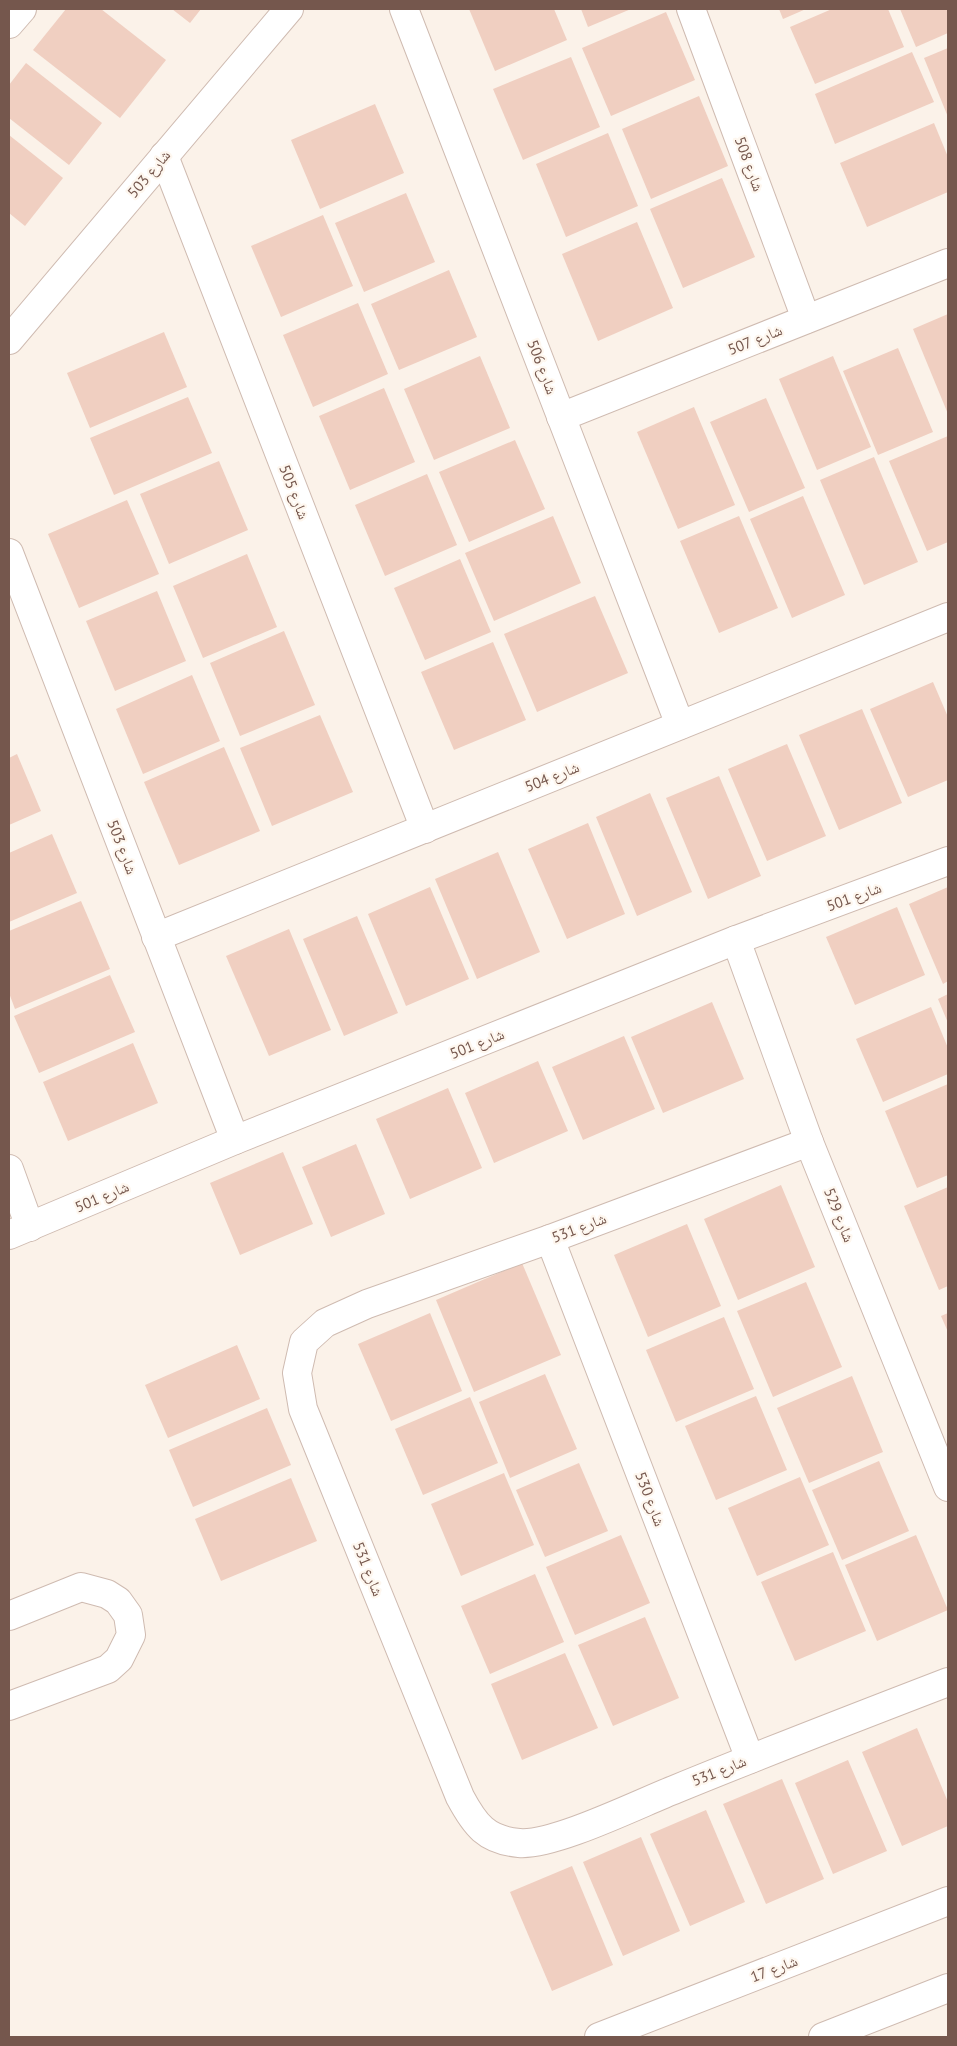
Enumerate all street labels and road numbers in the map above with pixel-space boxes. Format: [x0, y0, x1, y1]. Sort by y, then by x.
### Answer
street label: شارع 508 [730, 134, 768, 194]
street label: شارع 503 [123, 146, 175, 202]
street label: شارع 507 [725, 320, 785, 360]
street label: شارع 506 [522, 337, 562, 397]
street label: شارع 505 [274, 462, 314, 522]
street label: شارع 504 [522, 757, 582, 797]
street label: شارع 503 [102, 817, 142, 877]
street label: شارع 501 [824, 878, 884, 916]
street label: شارع 501 [447, 1024, 507, 1064]
street label: شارع 501 [72, 1177, 132, 1217]
street label: شارع 529 [819, 1185, 859, 1245]
street label: شارع 531 [549, 1208, 609, 1248]
street label: شارع 530 [630, 1469, 670, 1529]
street label: شارع 531 [348, 1539, 388, 1599]
street label: شارع 531 [689, 1751, 749, 1791]
street label: شارع 17 [748, 1951, 801, 1987]

